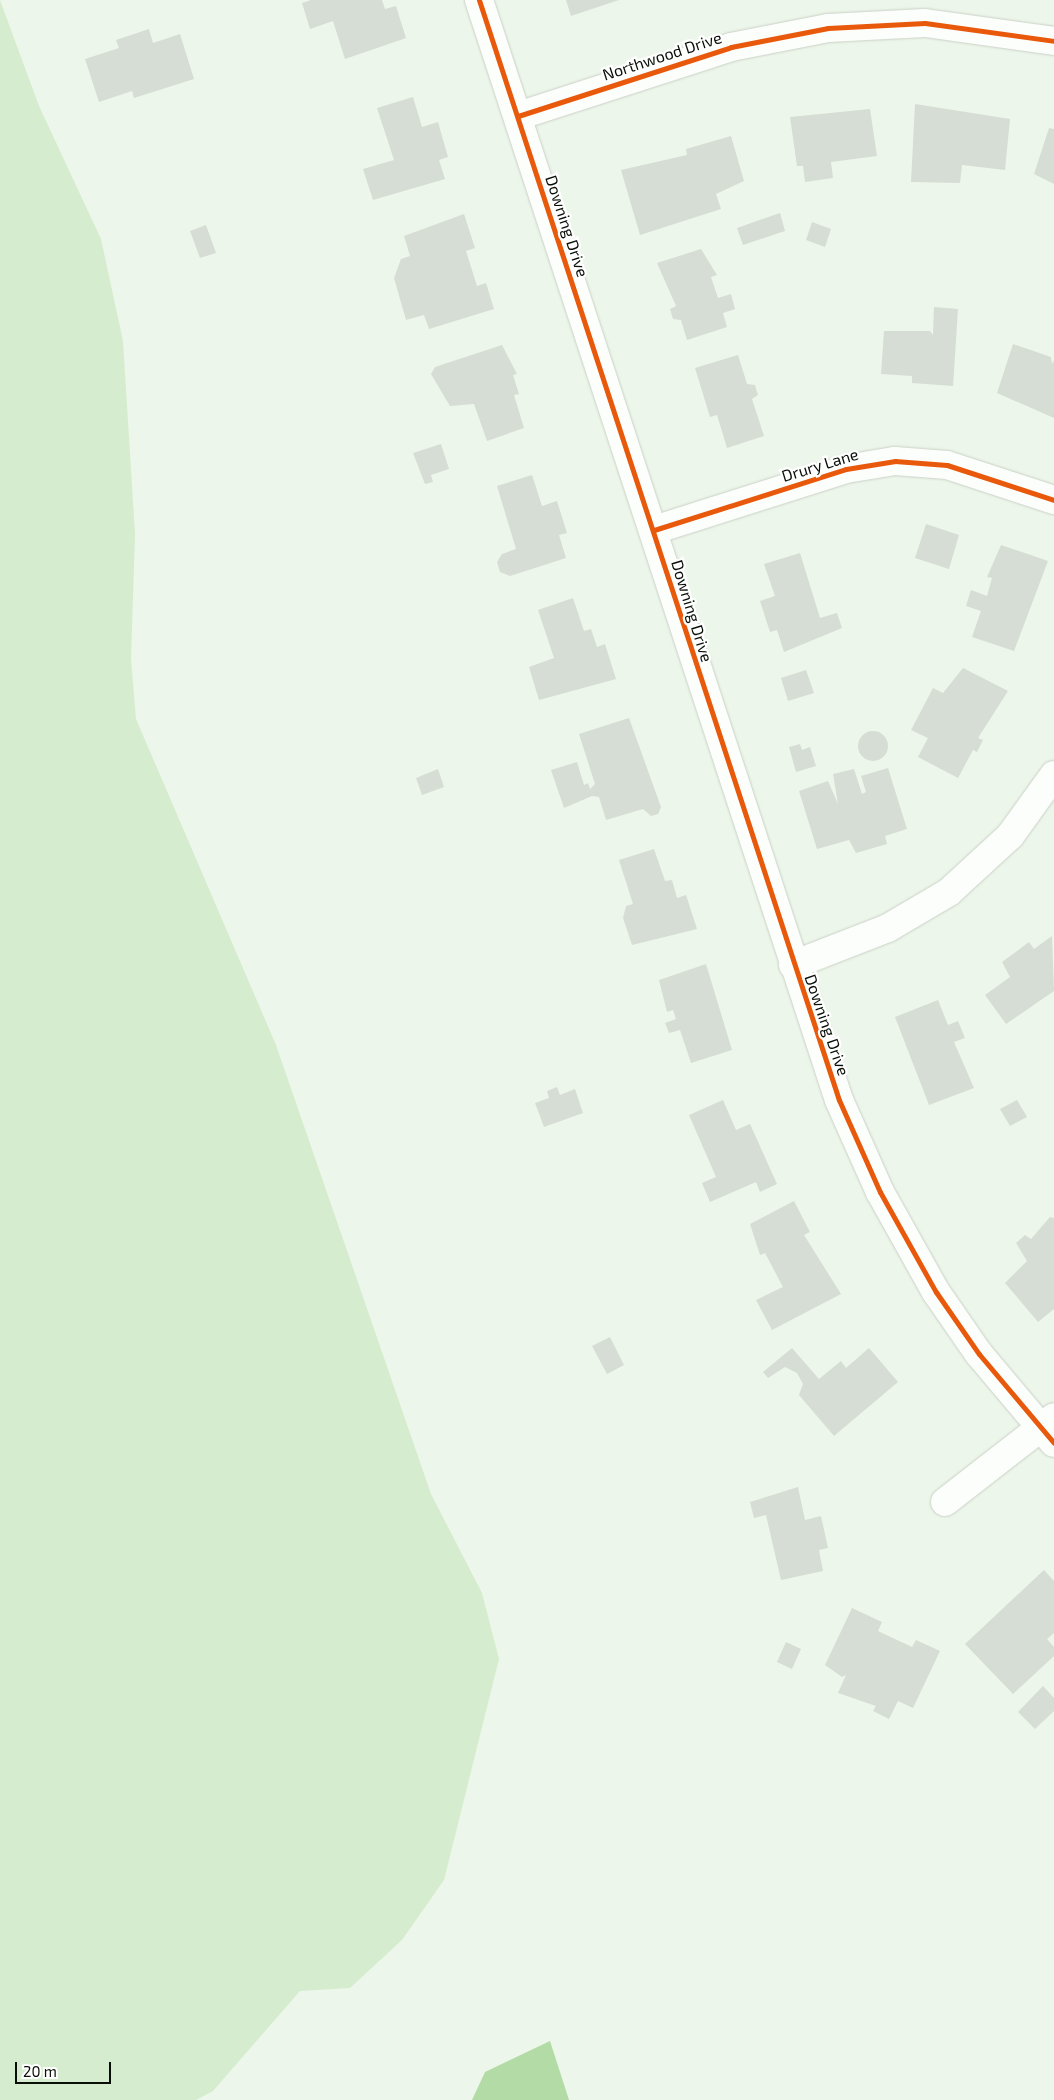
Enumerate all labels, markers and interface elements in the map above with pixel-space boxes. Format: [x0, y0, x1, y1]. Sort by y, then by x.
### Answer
street label: Northwood Drive [600, 28, 724, 84]
street label: Downing Drive [542, 173, 592, 279]
street label: Drury Lane [779, 444, 861, 486]
street label: Downing Drive [667, 558, 717, 664]
street label: Downing Drive [801, 972, 853, 1078]
scale bar [18, 2052, 114, 2084]
text: 20 m [23, 2062, 57, 2080]

